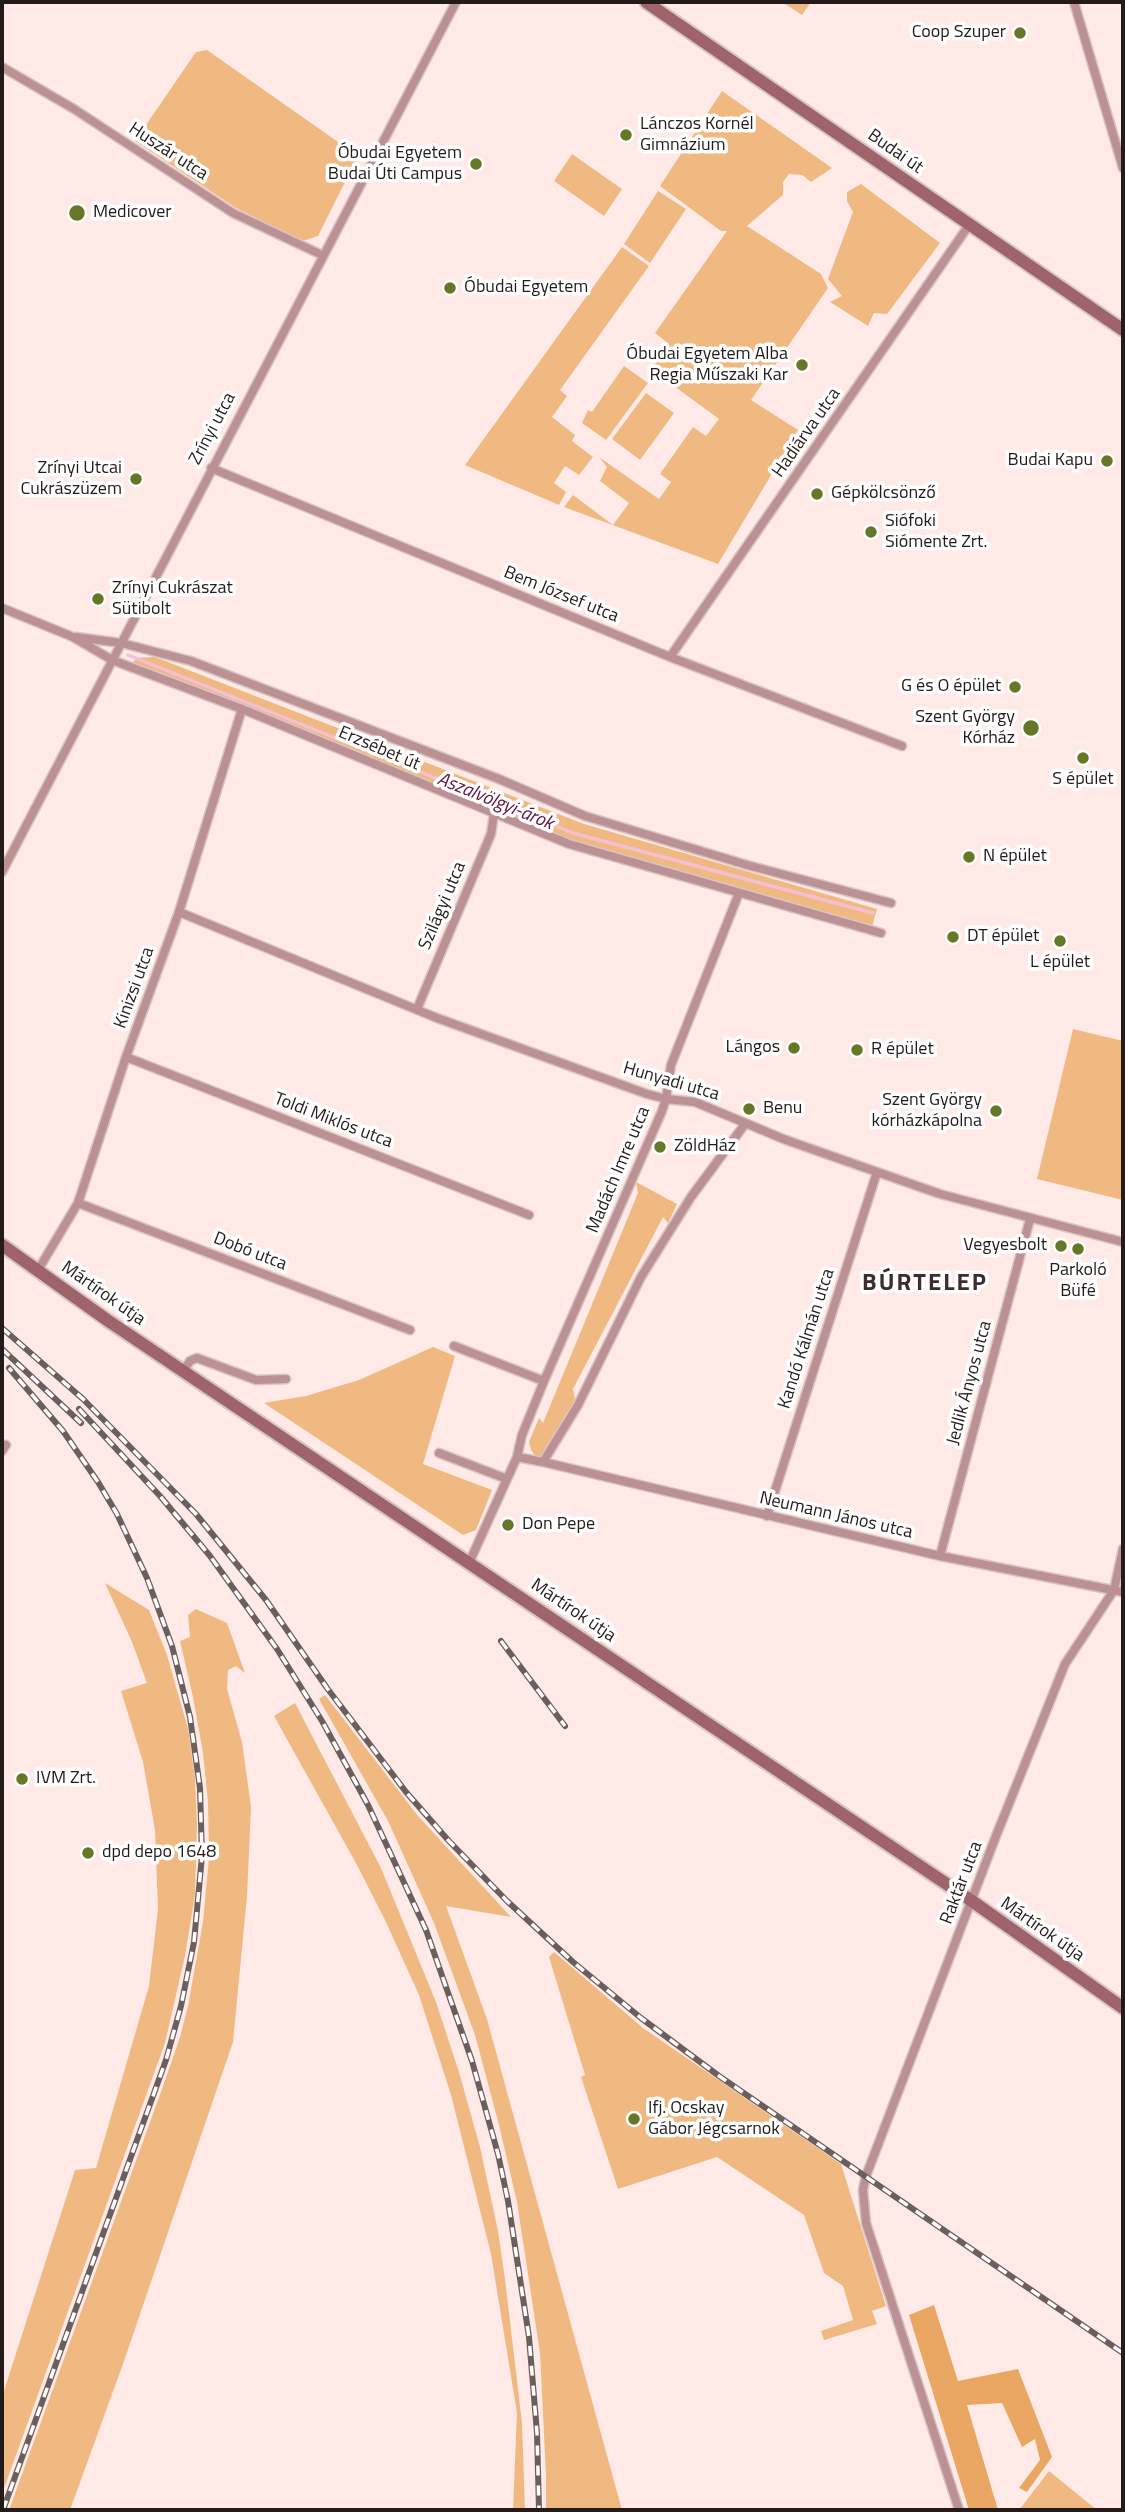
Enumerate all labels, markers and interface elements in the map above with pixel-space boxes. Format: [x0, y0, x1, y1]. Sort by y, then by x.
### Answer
place label: Coop Szuper [912, 22, 1006, 44]
marker: Coop Szuper [1012, 25, 1028, 41]
place label: Lánczos Kornél Gimnázium [640, 114, 754, 156]
street label: Huszár utca [124, 118, 212, 186]
street label: Budai út [863, 125, 927, 179]
marker: Lánczos Kornél Gimnázium [618, 127, 634, 143]
place label: Óbudai Egyetem Budai Úti Campus [328, 143, 462, 186]
marker: Óbudai Egyetem Budai Úti Campus [468, 156, 484, 172]
place label: Medicover [93, 202, 171, 224]
marker: Medicover [67, 203, 87, 223]
place label: Óbudai Egyetem [464, 277, 588, 299]
marker: Óbudai Egyetem [442, 280, 458, 296]
place label: Óbudai Egyetem Alba Regia Műszaki Kar [626, 344, 788, 386]
marker: Óbudai Egyetem Alba Regia Műszaki Kar [794, 357, 810, 373]
street label: Hadiárva utca [768, 384, 846, 482]
street label: Zrínyi utca [185, 389, 241, 469]
place label: Budai Kapu [1008, 450, 1093, 472]
marker: Budai Kapu [1099, 453, 1115, 469]
place label: Zrínyi Utcai Cukrászüzem [21, 458, 122, 500]
marker: Zrínyi Utcai Cukrászüzem [128, 471, 144, 487]
place label: Gépkölcsönző [831, 483, 936, 505]
marker: Gépkölcsönző [809, 486, 825, 502]
place label: Siófoki Siómente Zrt. [885, 511, 987, 554]
marker: Siófoki Siómente Zrt. [863, 524, 879, 540]
street label: Bem József utca [500, 562, 622, 628]
place label: Zrínyi Cukrászat Sütibolt [112, 578, 233, 620]
marker: Zrínyi Cukrászat Sütibolt [90, 591, 106, 607]
place label: G és O épület [901, 676, 1001, 698]
marker: G és O épület [1007, 679, 1023, 695]
place label: Szent György Kórház [915, 707, 1015, 750]
marker: Szent György Kórház [1021, 718, 1041, 738]
street label: Erzsébet út [335, 722, 423, 776]
marker: S épület [1075, 750, 1091, 766]
water label: Aszalvölgyi-árok [434, 768, 556, 836]
place label: S épület [1052, 769, 1114, 791]
place label: N épület [983, 846, 1047, 868]
marker: N épület [961, 849, 977, 865]
street label: Szilágyi utca [415, 859, 471, 953]
place label: DT épület [967, 926, 1039, 948]
marker: DT épület [945, 929, 961, 945]
marker: L épület [1052, 933, 1068, 949]
street label: Kinizsi utca [110, 944, 160, 1032]
place label: L épület [1030, 952, 1090, 974]
place label: Lángos [726, 1037, 780, 1059]
place label: R épület [871, 1039, 934, 1061]
marker: Lángos [786, 1040, 802, 1056]
marker: R épület [849, 1042, 865, 1058]
street label: Hunyadi utca [620, 1058, 722, 1106]
street label: Toldi Miklós utca [271, 1088, 395, 1154]
place label: Szent György kórházkápolna [872, 1090, 982, 1132]
place label: Benu [763, 1098, 802, 1120]
marker: Benu [741, 1101, 757, 1117]
street label: Madách Imre utca [583, 1103, 655, 1237]
marker: Szent György kórházkápolna [988, 1103, 1004, 1119]
place label: ZöldHáz [674, 1136, 736, 1158]
marker: ZöldHáz [652, 1139, 668, 1155]
street label: Dobó utca [210, 1228, 290, 1276]
place label: Vegyesbolt [963, 1235, 1047, 1257]
marker: Vegyesbolt [1053, 1238, 1069, 1254]
marker: Parkoló Büfé [1070, 1241, 1086, 1257]
street label: Mártírok útja [57, 1257, 149, 1331]
place label: Parkoló Büfé [1049, 1260, 1107, 1302]
street label: Kandó Kálmán utca [774, 1266, 840, 1412]
district label: BÚRTELEP [863, 1270, 987, 1298]
street label: Jedlik Ányos utca [943, 1318, 997, 1448]
street label: Neumann János utca [757, 1488, 915, 1544]
place label: Don Pepe [522, 1514, 595, 1536]
marker: Don Pepe [500, 1517, 516, 1533]
street label: Mártírok útja [527, 1575, 619, 1647]
place label: IVM Zrt. [36, 1768, 96, 1790]
marker: IVM Zrt. [14, 1771, 30, 1787]
street label: Raktár utca [936, 1839, 988, 1927]
place label: dpd depo 1648 [102, 1842, 216, 1864]
marker: dpd depo 1648 [80, 1845, 96, 1861]
street label: Mártírok útja [996, 1893, 1088, 1967]
place label: Ifj. Ocskay Gábor Jégcsarnok [648, 2098, 780, 2140]
marker: Ifj. Ocskay Gábor Jégcsarnok [626, 2111, 642, 2127]

